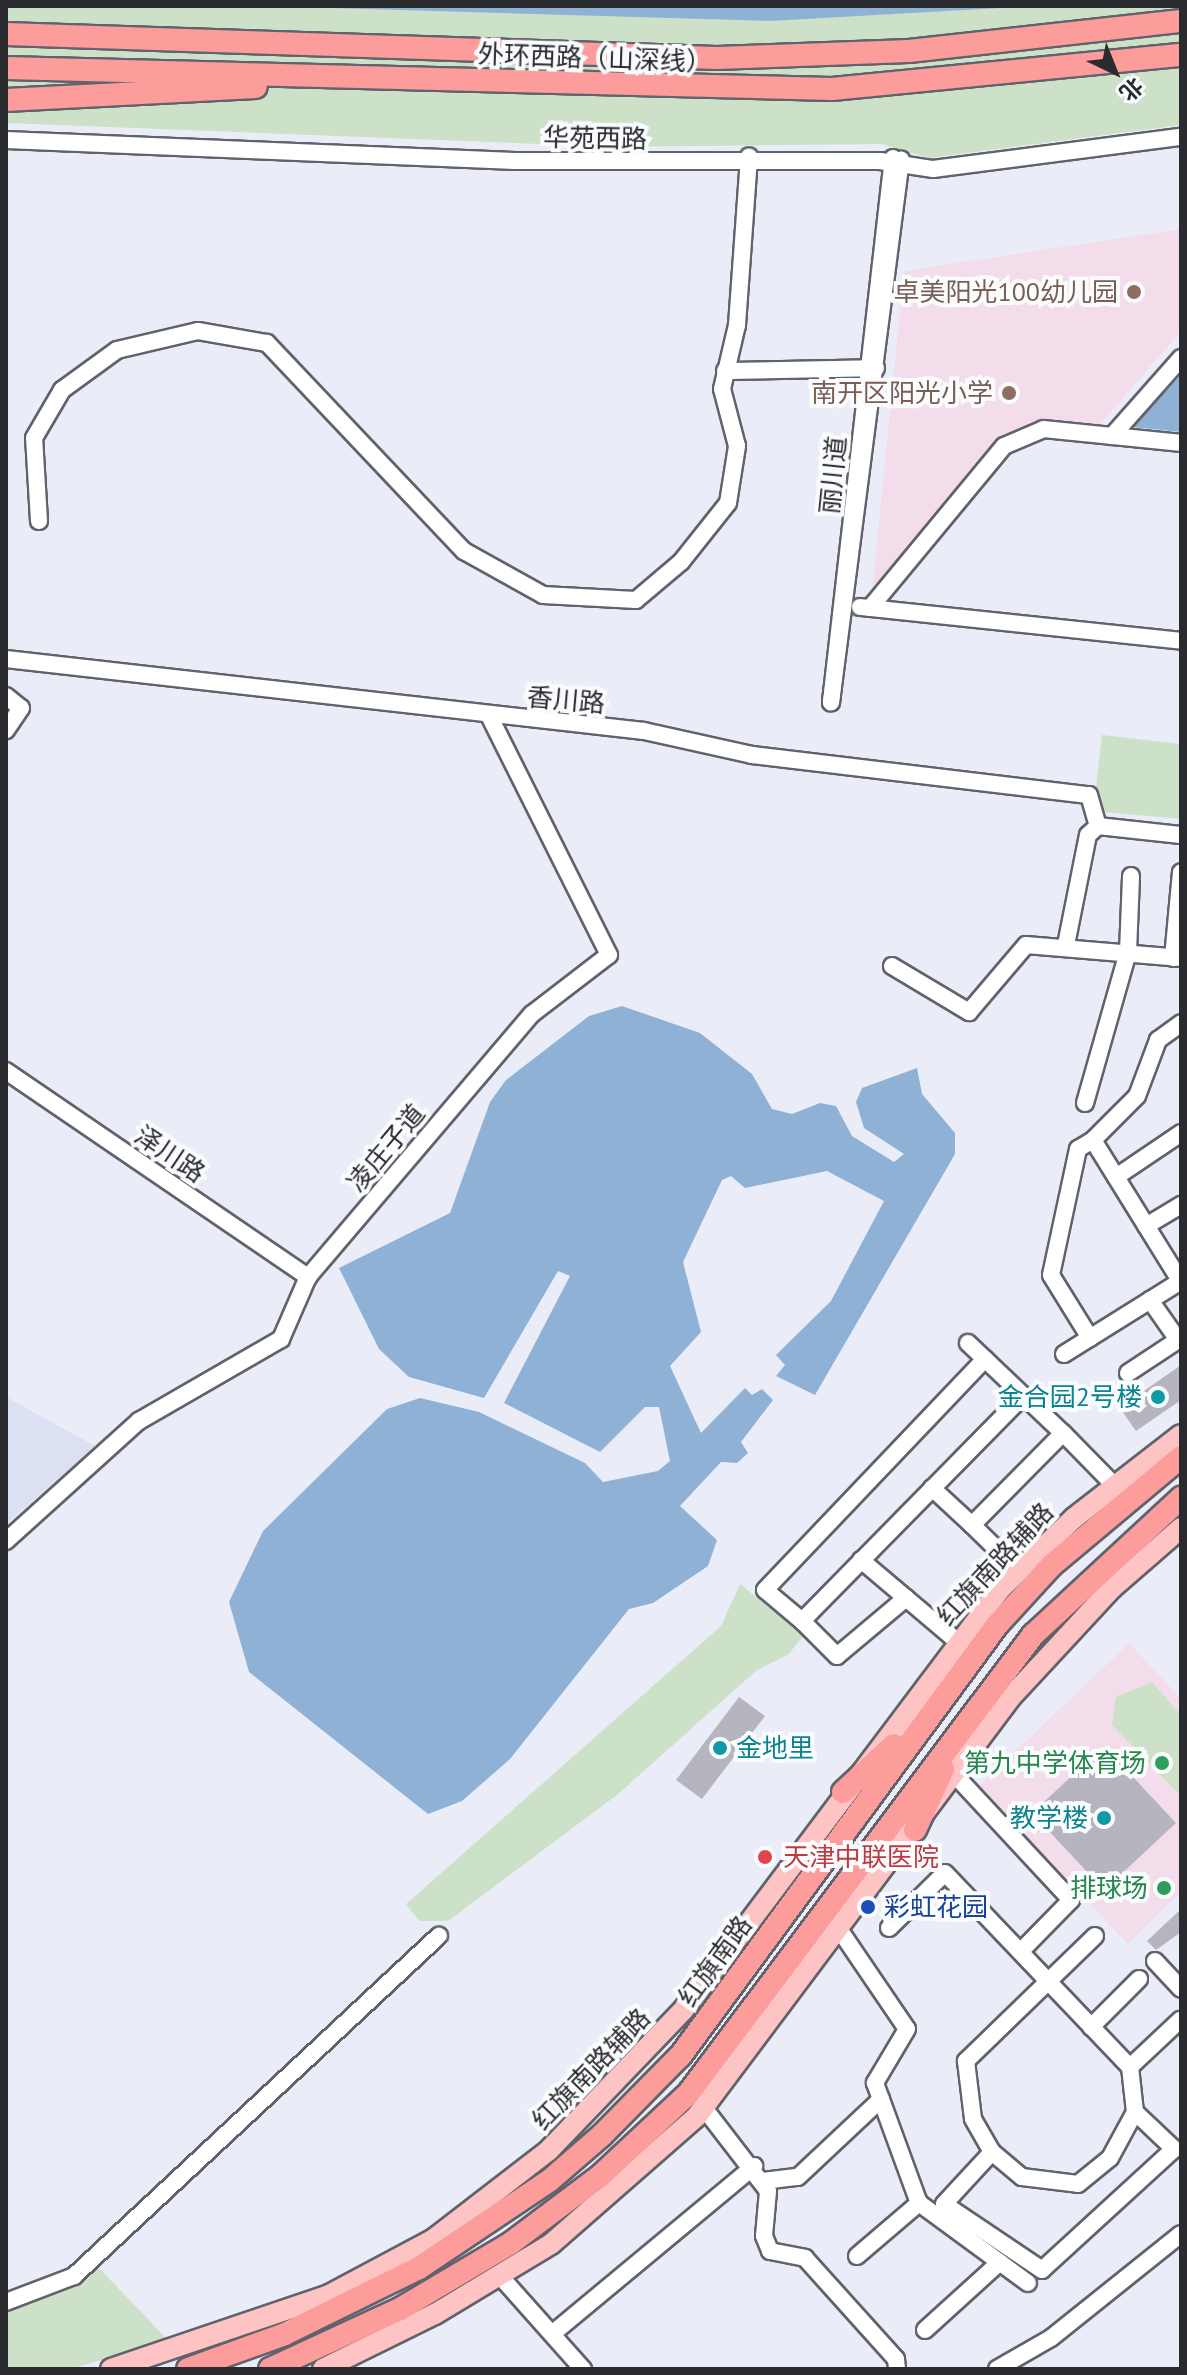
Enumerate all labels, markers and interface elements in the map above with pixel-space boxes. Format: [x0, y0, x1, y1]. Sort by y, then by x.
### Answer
north arrow [1075, 32, 1155, 112]
street label: 外环西路（山深线） [478, 38, 712, 78]
text: 北 [1114, 72, 1149, 107]
street label: 华苑西路 [543, 121, 647, 155]
place label: 卓美阳光100幼儿园 [893, 276, 1118, 308]
marker: 卓美阳光100幼儿园 [1125, 283, 1143, 301]
place label: 南开区阳光小学 [811, 377, 993, 409]
marker: 南开区阳光小学 [1000, 384, 1018, 402]
street label: 丽川道 [813, 435, 853, 515]
street label: 香川路 [526, 681, 606, 719]
street label: 凌庄子道 [341, 1098, 431, 1198]
street label: 泽川路 [129, 1119, 211, 1189]
place label: 金合园2号楼 [998, 1381, 1142, 1413]
marker: 金合园2号楼 [1149, 1388, 1167, 1406]
street label: 红旗南路辅路 [930, 1496, 1060, 1632]
place label: 金地里 [736, 1732, 814, 1764]
marker: 金地里 [711, 1739, 729, 1757]
place label: 第九中学体育场 [964, 1747, 1146, 1779]
marker: 第九中学体育场 [1153, 1754, 1171, 1772]
place label: 教学楼 [1010, 1802, 1088, 1834]
marker: 教学楼 [1095, 1809, 1113, 1827]
place label: 天津中联医院 [783, 1841, 939, 1873]
marker: 天津中联医院 [754, 1846, 776, 1868]
place label: 排球场 [1070, 1872, 1148, 1904]
marker: 排球场 [1155, 1879, 1173, 1897]
place label: 彩虹花园 [884, 1891, 988, 1923]
marker: 彩虹花园 [859, 1898, 877, 1916]
street label: 红旗南路 [672, 1910, 758, 2012]
street label: 红旗南路辅路 [526, 2002, 656, 2136]

